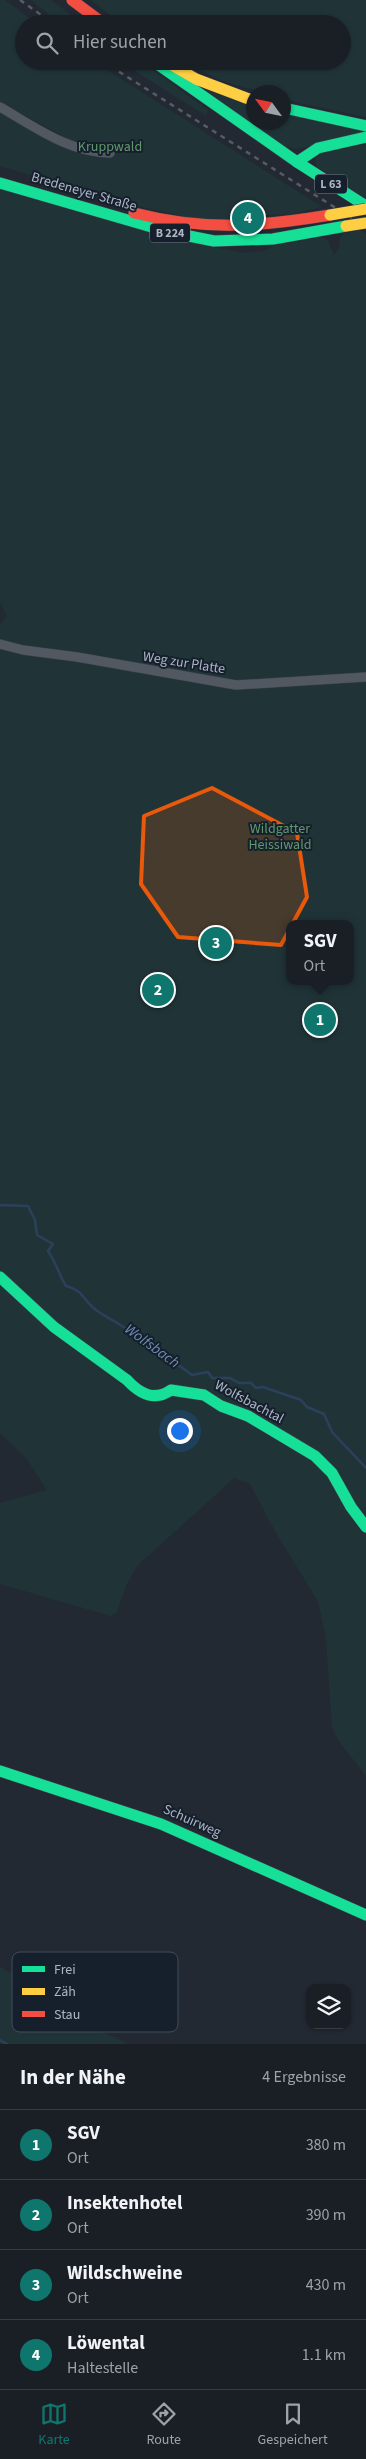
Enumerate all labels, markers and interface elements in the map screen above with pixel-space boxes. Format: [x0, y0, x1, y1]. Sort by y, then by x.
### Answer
search box [15, 15, 351, 70]
icon: search [33, 29, 61, 57]
text: Hier suchen [73, 29, 167, 56]
north arrow [246, 85, 291, 130]
park label: Kruppwald [78, 137, 142, 157]
street label: Bredeneyer Straße [29, 167, 139, 217]
road number: L 63 [315, 174, 347, 193]
pin: 4 [232, 199, 264, 237]
road number: B 224 [150, 224, 190, 242]
street label: Weg zur Platte [141, 647, 227, 679]
park label: Wildgatter Heissiwald [248, 819, 312, 855]
popup [286, 920, 354, 985]
pin: 3 [200, 924, 232, 962]
text: SGV [304, 928, 336, 955]
text: Ort [304, 955, 325, 977]
pin: 2 [142, 971, 174, 1009]
pin: 1 [304, 1001, 336, 1039]
water label: Wolfsbach [120, 1319, 184, 1373]
street label: Wolfsbachtal [211, 1375, 288, 1429]
your location [167, 1418, 193, 1444]
street label: Schuirweg [160, 1799, 224, 1843]
legend [12, 1952, 178, 2032]
text: Frei [54, 1960, 76, 1980]
text: Zäh [54, 1982, 76, 2002]
map controls [306, 1984, 351, 2029]
button: layers [306, 1984, 351, 2029]
text: Stau [54, 2005, 80, 2025]
text: In der Nähe [20, 2062, 126, 2092]
text: 4 Ergebnisse [262, 2066, 346, 2088]
text: SGV [67, 2120, 100, 2147]
text: 1 [32, 2134, 40, 2156]
text: 380 m [306, 2134, 346, 2156]
text: Ort [67, 2147, 89, 2169]
text: Insektenhotel [67, 2190, 182, 2217]
text: 2 [32, 2204, 40, 2226]
text: 390 m [306, 2204, 346, 2226]
text: Ort [67, 2217, 89, 2239]
text: Wildschweine [67, 2260, 183, 2287]
text: 3 [32, 2274, 40, 2296]
text: 430 m [306, 2274, 346, 2296]
text: Ort [67, 2287, 89, 2309]
text: Löwental [67, 2330, 145, 2357]
text: 4 [32, 2344, 40, 2366]
text: 1.1 km [302, 2344, 346, 2366]
text: Haltestelle [67, 2357, 138, 2379]
tab: Karte [38, 2400, 70, 2450]
tab: Route [146, 2400, 181, 2450]
tab: Gespeichert [258, 2400, 328, 2450]

